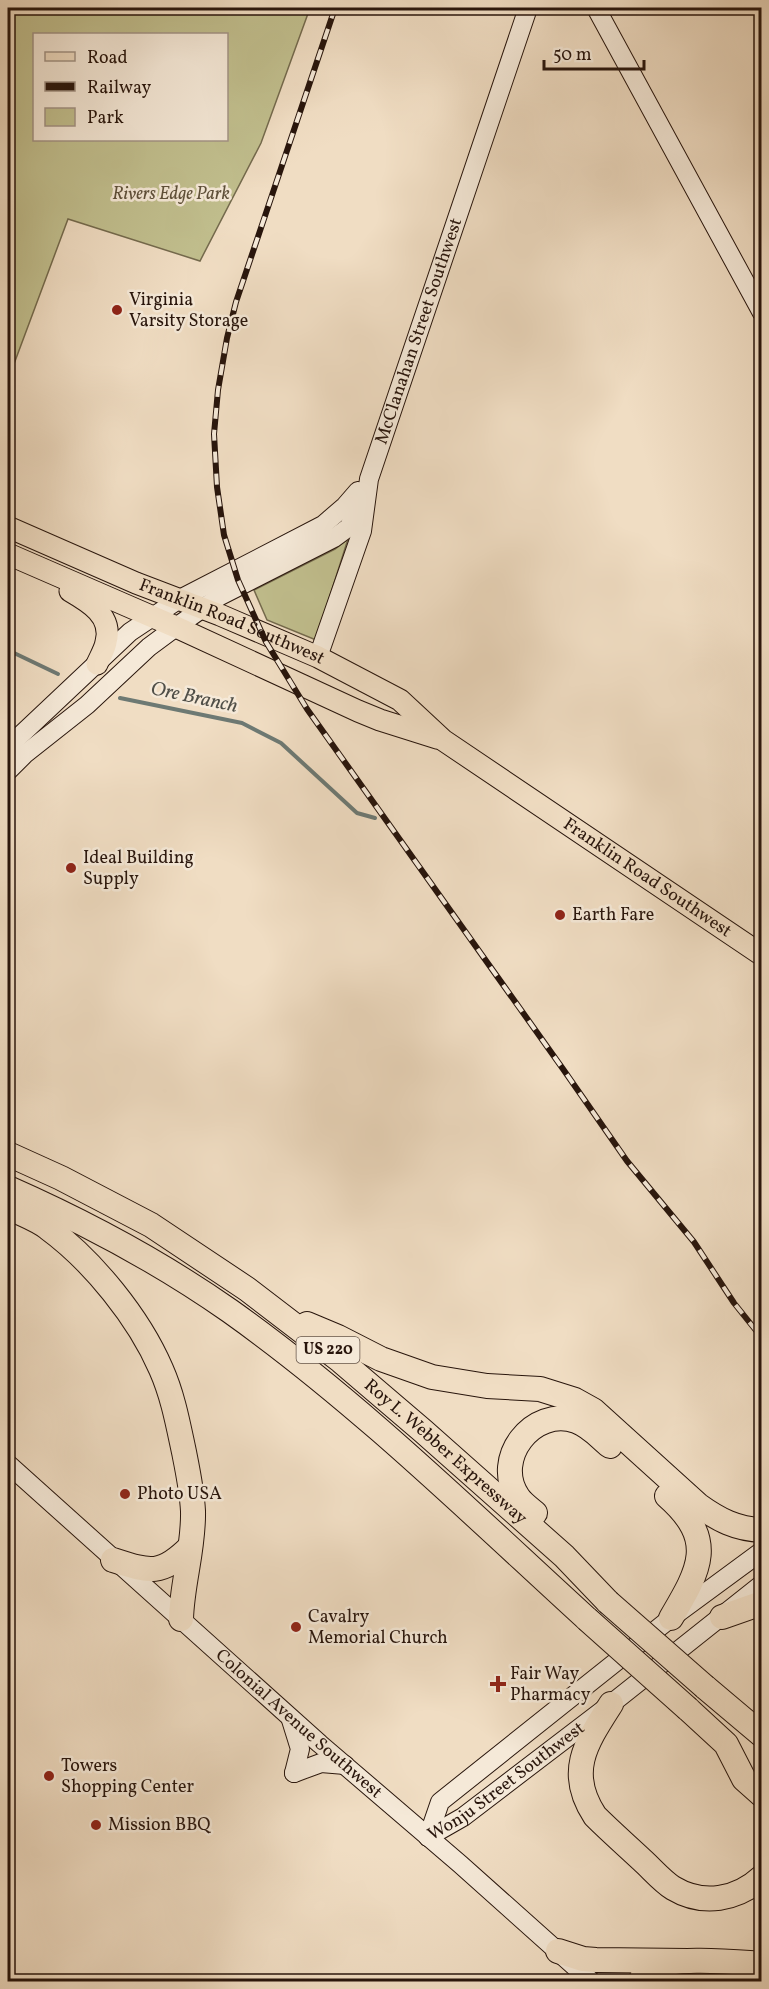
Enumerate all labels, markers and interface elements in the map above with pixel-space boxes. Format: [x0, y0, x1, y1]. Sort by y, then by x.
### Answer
legend [33, 33, 228, 141]
scale bar [544, 33, 644, 71]
text: 50 m [553, 43, 592, 68]
text: Road [87, 46, 128, 71]
text: Railway [87, 76, 151, 101]
text: Park [87, 106, 124, 131]
park label: Rivers Edge Park [112, 182, 230, 207]
street label: McClanahan Street Southwest [369, 215, 469, 448]
place label: Virginia Varsity Storage [129, 288, 248, 334]
marker: Virginia Varsity Storage [110, 303, 124, 317]
street label: Franklin Road Southwest [135, 573, 329, 671]
water label: Ore Branch [148, 675, 240, 721]
street label: Franklin Road Southwest [558, 812, 737, 944]
place label: Ideal Building Supply [83, 846, 194, 892]
marker: Ideal Building Supply [64, 861, 78, 875]
place label: Earth Fare [572, 903, 654, 928]
marker: Earth Fare [553, 908, 567, 922]
road number: US 220 [296, 1337, 360, 1363]
street label: Roy L. Webber Expressway [358, 1373, 533, 1530]
place label: Photo USA [137, 1482, 222, 1507]
marker: Photo USA [118, 1487, 132, 1501]
place label: Cavalry Memorial Church [308, 1605, 448, 1651]
marker: Cavalry Memorial Church [289, 1620, 303, 1634]
street label: Colonial Avenue Southwest [210, 1643, 388, 1804]
place label: Fair Way Pharmacy [510, 1662, 591, 1708]
marker: Fair Way Pharmacy [491, 1677, 505, 1691]
street label: Wonju Street Southwest [423, 1716, 590, 1847]
place label: Towers Shopping Center [61, 1754, 195, 1800]
marker: Towers Shopping Center [42, 1769, 56, 1783]
place label: Mission BBQ [108, 1813, 211, 1838]
marker: Mission BBQ [89, 1818, 103, 1832]

